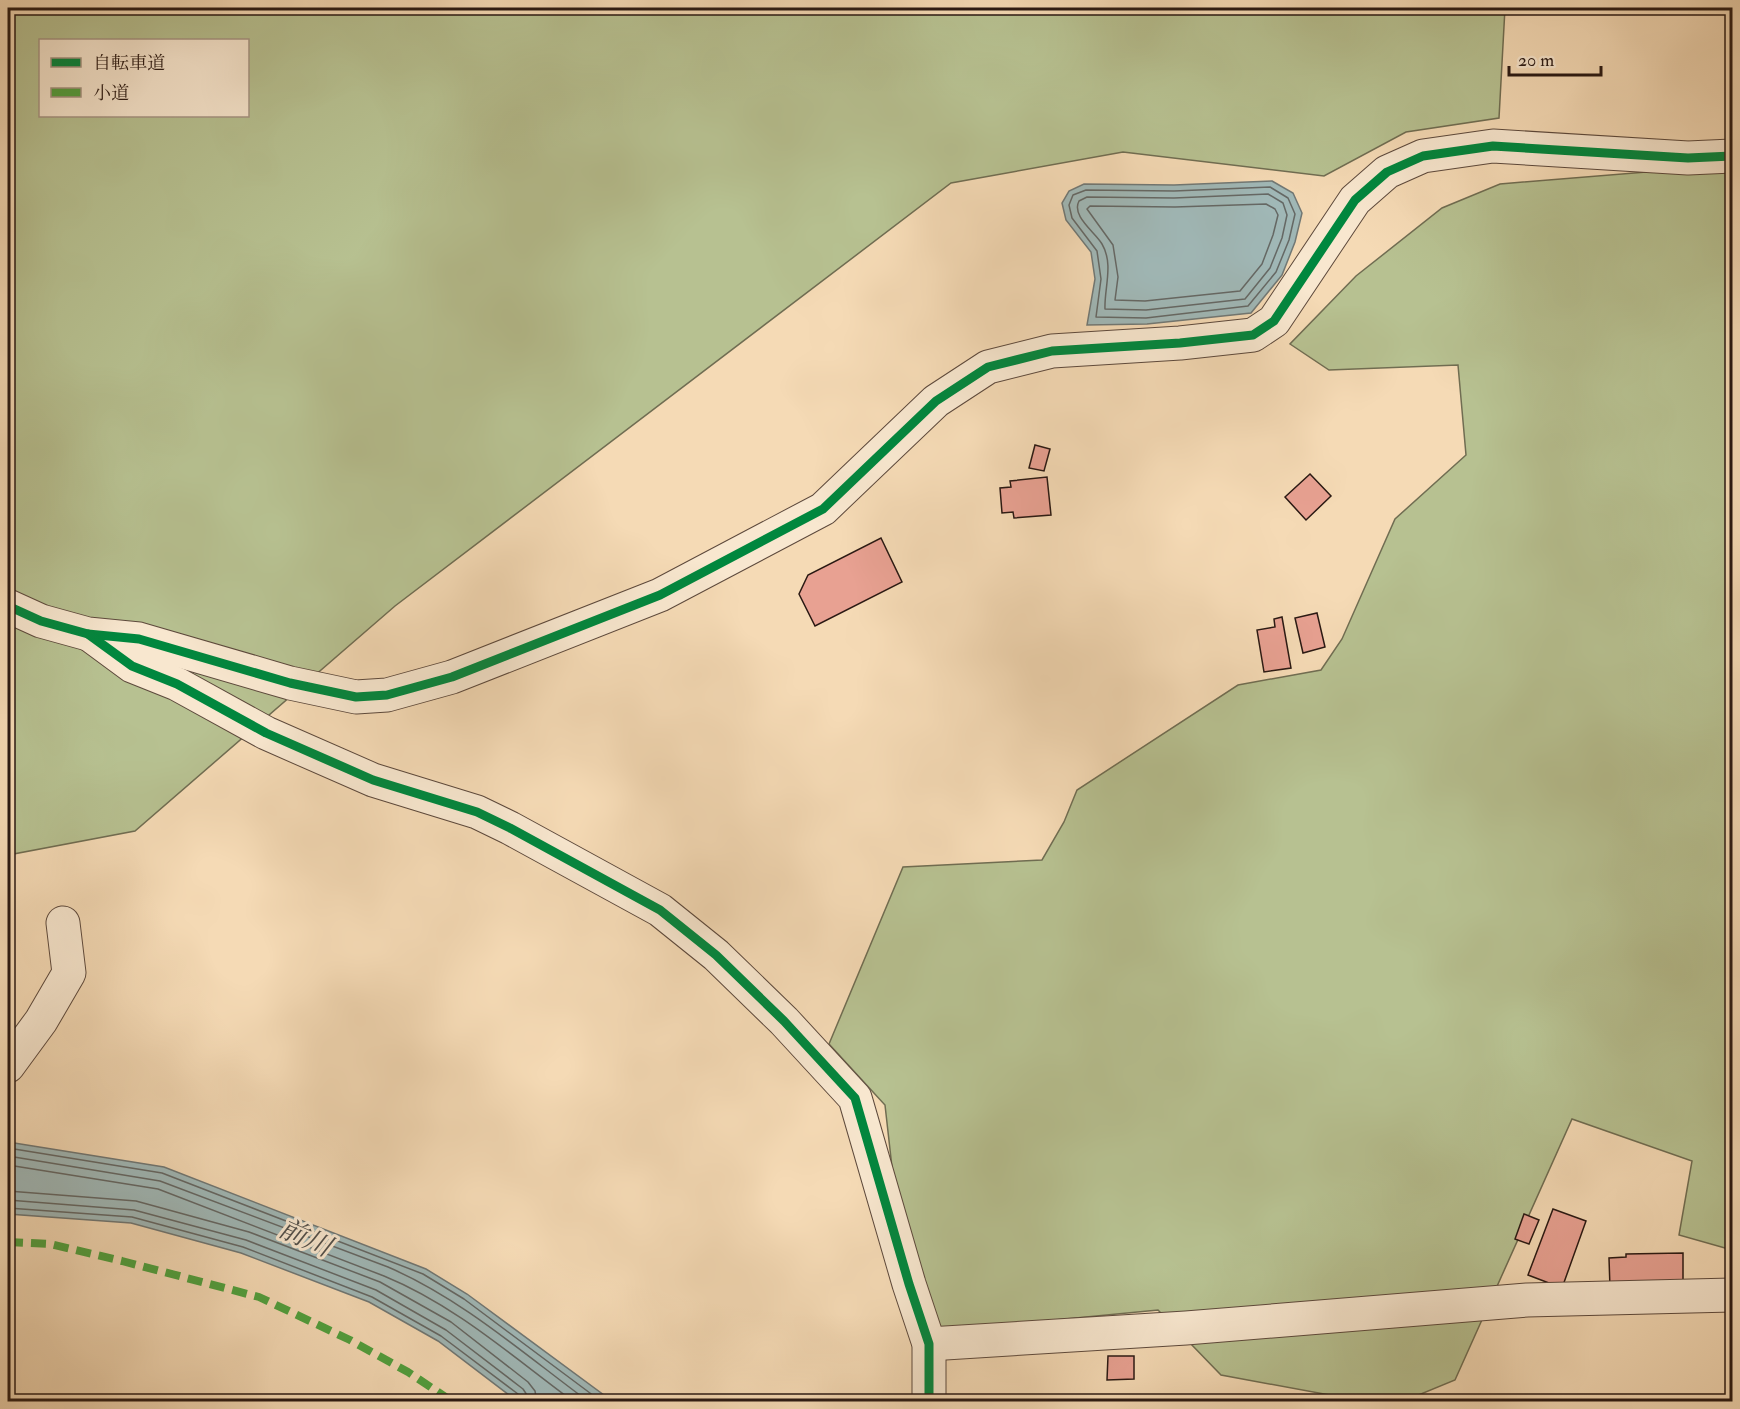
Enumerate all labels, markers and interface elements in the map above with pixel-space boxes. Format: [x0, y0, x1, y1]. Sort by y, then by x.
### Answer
legend [39, 39, 249, 117]
scale bar [1509, 39, 1600, 77]
text: 20 m [1518, 49, 1554, 72]
text: 自転車道 [93, 52, 165, 75]
text: 小道 [93, 82, 129, 105]
water label: 前川 [274, 1212, 339, 1265]

